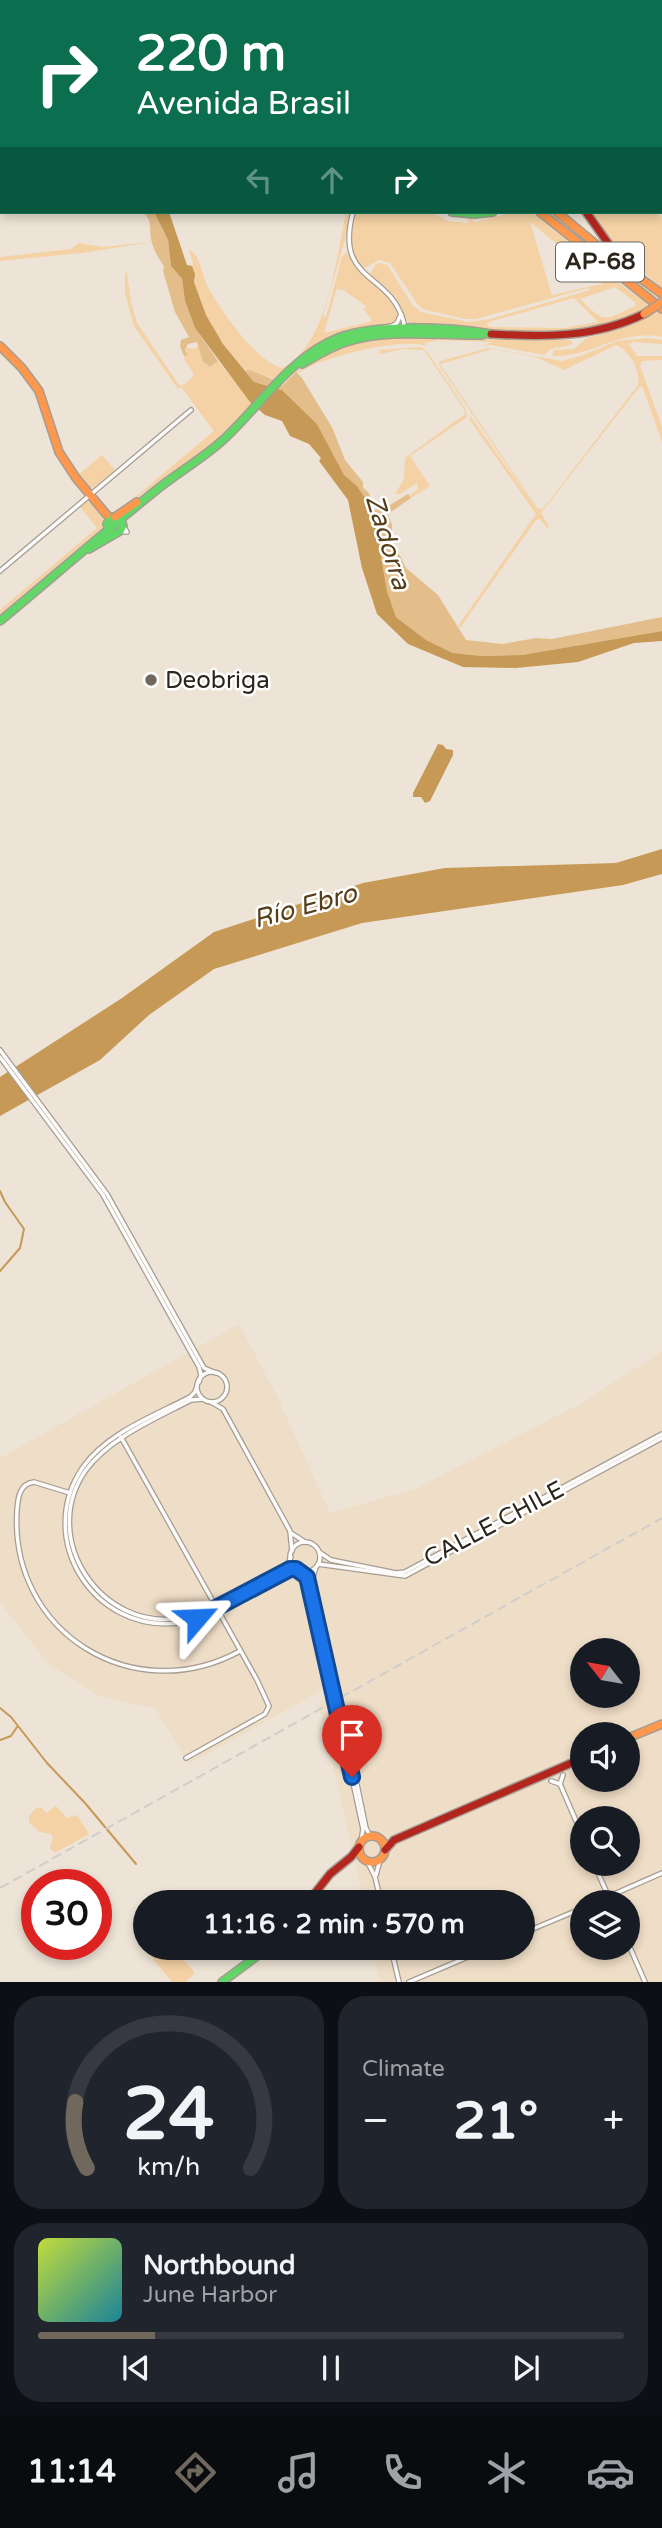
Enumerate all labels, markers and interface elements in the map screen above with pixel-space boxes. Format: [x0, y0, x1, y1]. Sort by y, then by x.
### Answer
text: 220 m [136, 25, 286, 84]
icon: right [21, 28, 112, 119]
text: Avenida Brasil [136, 85, 351, 123]
icon: left [240, 161, 278, 199]
icon: ahead [313, 161, 351, 199]
icon: right [386, 161, 424, 199]
road number: AP-68 [556, 243, 644, 282]
water label: Zadorra [359, 491, 418, 595]
place label: Deobriga [165, 666, 270, 695]
marker: Deobriga [143, 672, 159, 688]
water label: Río Ebro [250, 877, 361, 935]
street label: CALLE CHILE [419, 1475, 569, 1573]
position arrow [160, 1581, 234, 1655]
north arrow [570, 1638, 640, 1708]
map controls [570, 1638, 640, 1960]
pin [322, 1705, 382, 1777]
icon: arrive [333, 1716, 371, 1754]
button: sound [570, 1722, 640, 1792]
button: search [570, 1806, 640, 1876]
speed limit sign: 30 [21, 1869, 112, 1960]
button: layers [570, 1890, 640, 1960]
text: 11:16 · 2 min · 570 m [203, 1909, 465, 1940]
text: Climate [362, 2055, 445, 2083]
text: 24 [123, 2072, 215, 2160]
text: 21° [453, 2090, 538, 2153]
text: − [362, 2098, 389, 2144]
text: + [603, 2098, 624, 2144]
text: km/h [138, 2152, 200, 2182]
text: Northbound [143, 2250, 295, 2281]
text: June Harbor [143, 2281, 277, 2309]
icon: previous [117, 2349, 155, 2387]
icon: pause [312, 2349, 350, 2387]
icon: next [507, 2349, 545, 2387]
icon: directions [171, 2448, 220, 2497]
icon: music [274, 2448, 323, 2497]
icon: phone [378, 2448, 427, 2497]
icon: climate [482, 2448, 531, 2497]
icon: car [586, 2448, 635, 2497]
text: 11:14 [27, 2453, 116, 2491]

